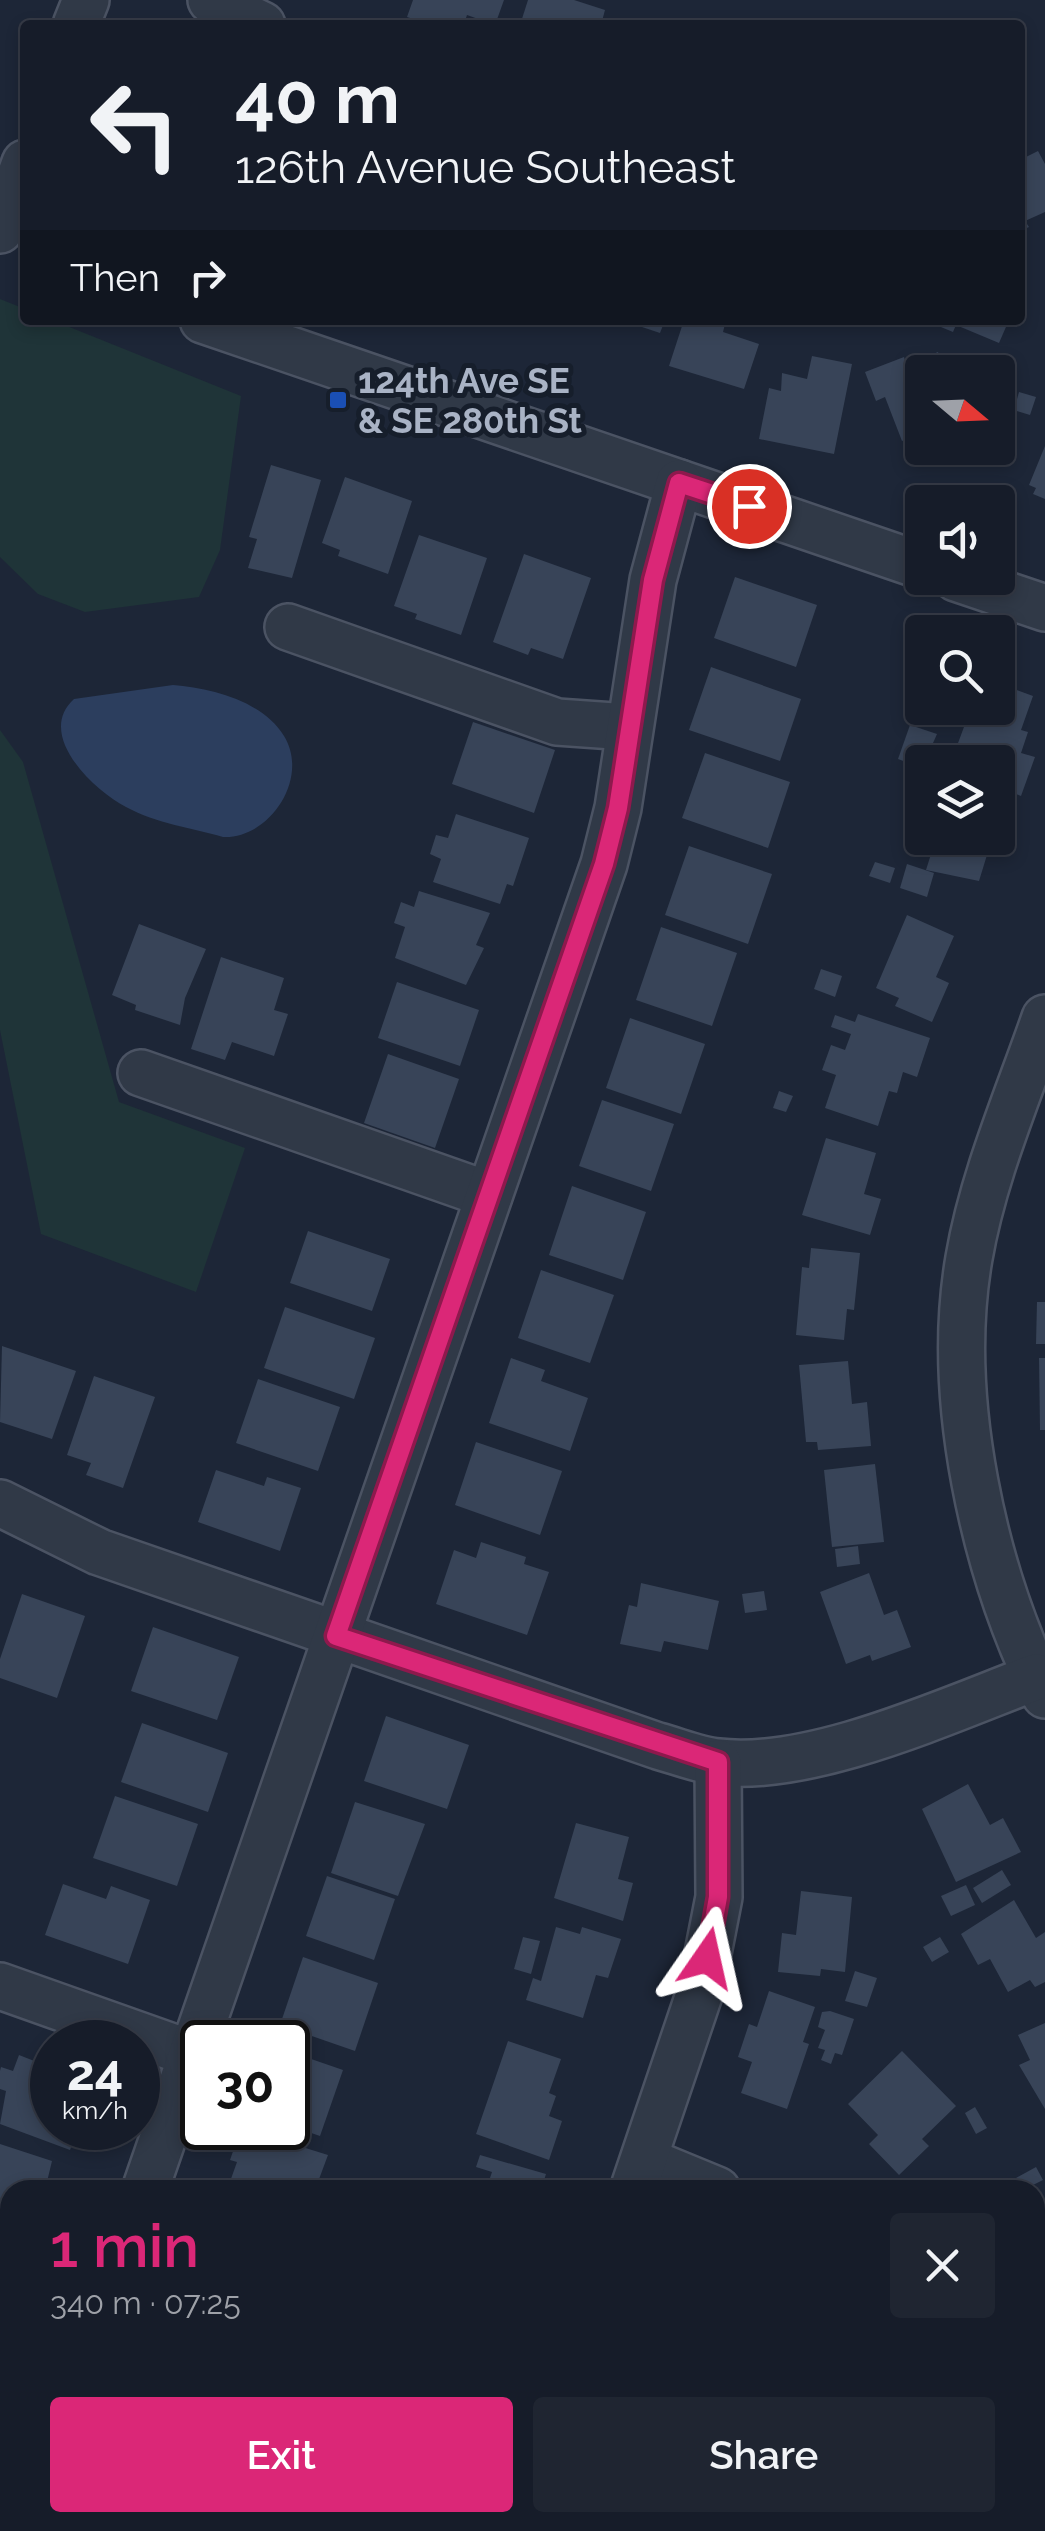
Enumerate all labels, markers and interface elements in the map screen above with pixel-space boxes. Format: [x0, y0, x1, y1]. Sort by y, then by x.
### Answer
text: 40 m [235, 57, 400, 139]
icon: left [70, 60, 200, 190]
text: 126th Avenue Southeast [235, 141, 736, 194]
icon: right [180, 250, 235, 305]
text: Then [70, 255, 160, 300]
north arrow [905, 355, 1015, 465]
map controls [905, 355, 1015, 855]
place label: 124th Ave SE & SE 280th St [358, 360, 583, 441]
marker: 124th Ave SE & SE 280th St [327, 389, 349, 411]
pin [707, 464, 792, 549]
icon: arrive [722, 479, 777, 534]
button: sound [905, 485, 1015, 595]
button: search [905, 615, 1015, 725]
button: layers [905, 745, 1015, 855]
position arrow [655, 1906, 759, 2010]
speed limit sign: 30 [180, 2020, 310, 2150]
text: 24 [67, 2043, 123, 2102]
text: km/h [62, 2095, 128, 2125]
text: 1 min [50, 2211, 199, 2281]
button: close [890, 2213, 995, 2318]
text: 340 m · 07:25 [50, 2284, 241, 2321]
button: Exit [50, 2397, 513, 2512]
button: Share [533, 2397, 995, 2512]

